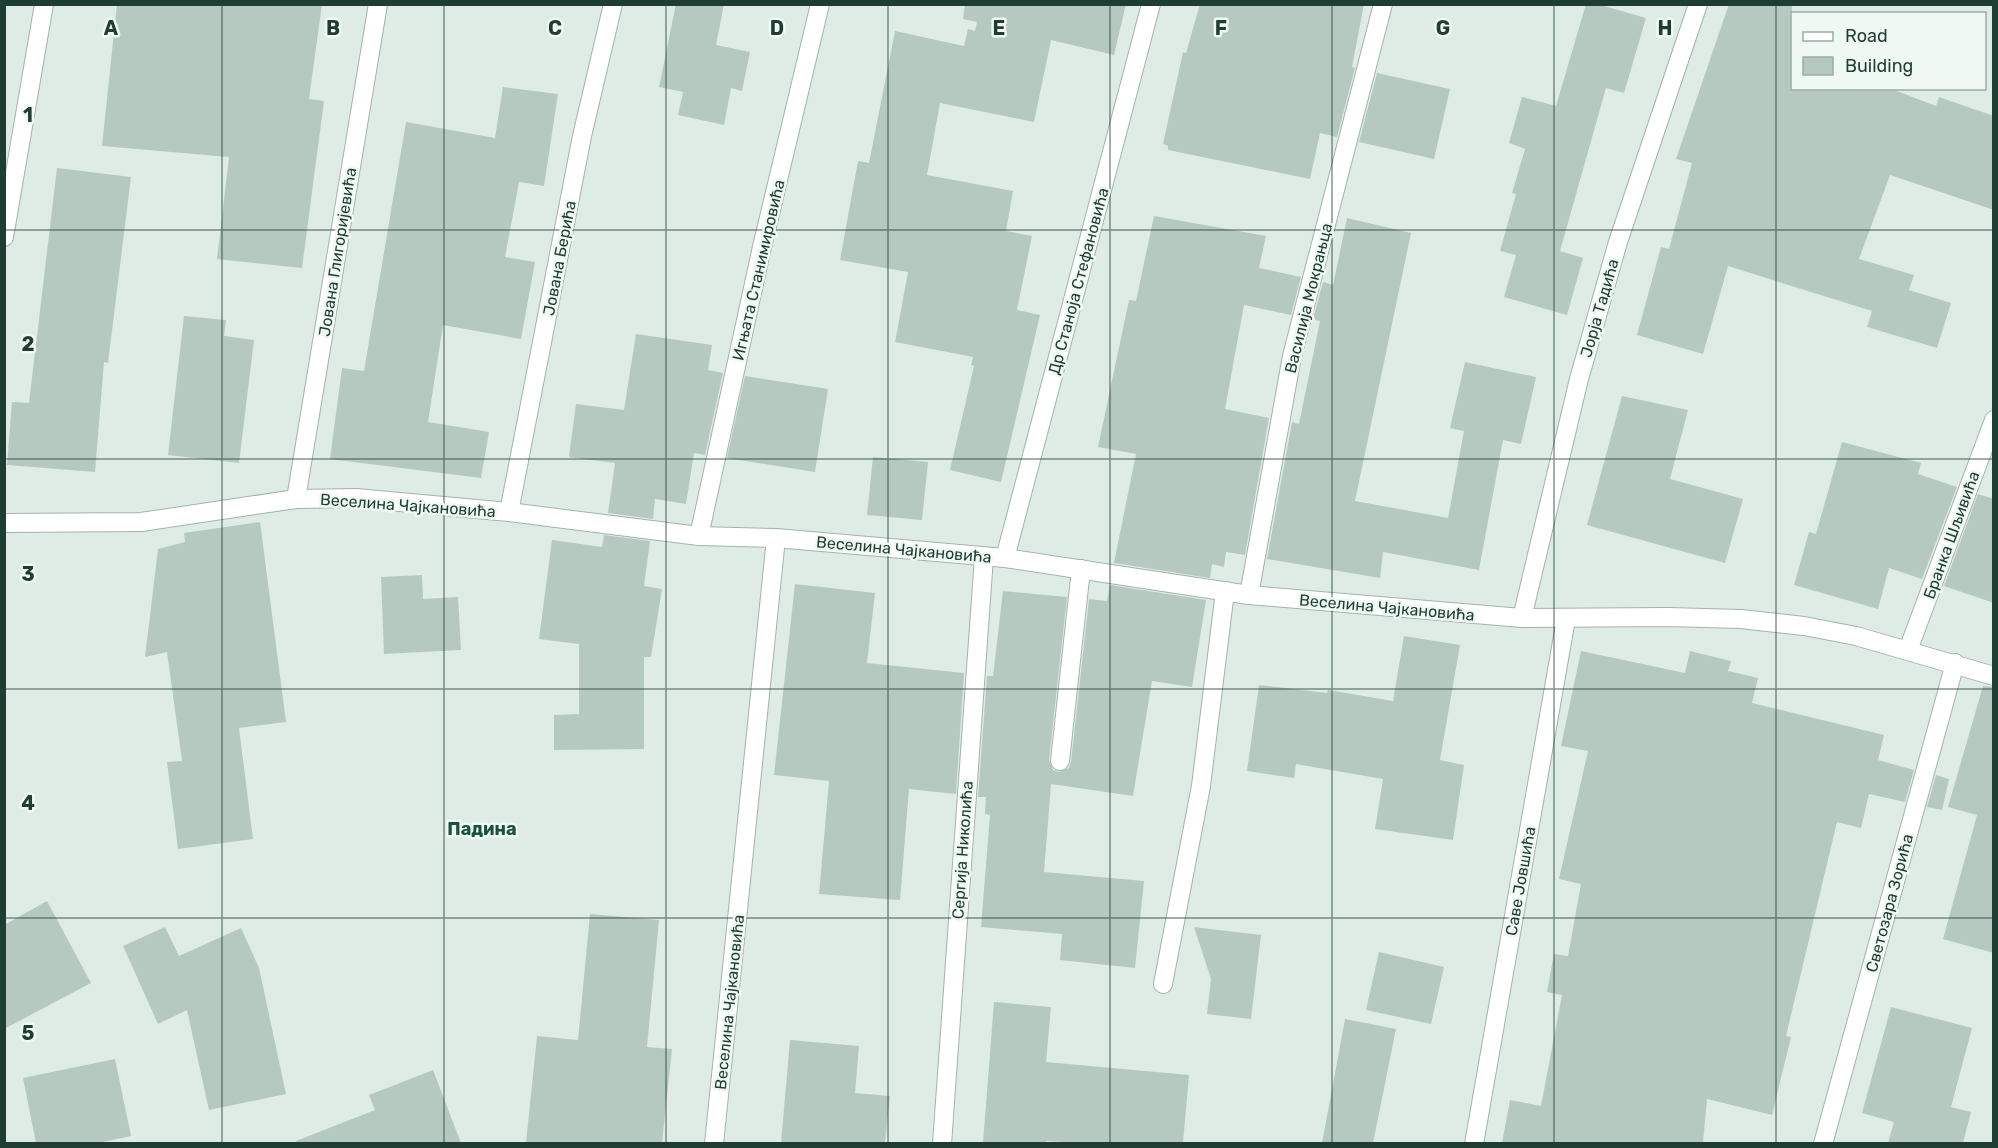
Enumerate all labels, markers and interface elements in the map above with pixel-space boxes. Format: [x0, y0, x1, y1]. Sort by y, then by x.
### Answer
legend [1791, 12, 1986, 90]
text: A [104, 16, 119, 40]
text: B [326, 16, 340, 40]
text: C [548, 16, 562, 40]
text: D [770, 16, 784, 40]
text: E [993, 16, 1005, 40]
text: F [1215, 16, 1227, 40]
text: G [1436, 16, 1450, 40]
text: H [1658, 16, 1672, 40]
text: Road [1845, 25, 1888, 47]
text: Building [1845, 55, 1913, 77]
text: 1 [23, 103, 33, 127]
street label: Јована Глигоријевића [315, 166, 360, 338]
street label: Игњата Станимировића [728, 178, 789, 362]
street label: Др Станоја Стефановића [1044, 186, 1113, 377]
street label: Јована Берића [539, 199, 580, 317]
street label: Василија Мокрањца [1281, 221, 1336, 375]
street label: Јорја Тадића [1576, 257, 1623, 360]
text: 2 [22, 332, 35, 356]
street label: Бранка Шљивића [1920, 469, 1983, 602]
street label: Веселина Чајкановића [320, 490, 496, 521]
street label: Веселина Чајкановића [815, 532, 992, 567]
text: 3 [21, 562, 35, 586]
street label: Веселина Чајкановића [1298, 590, 1475, 625]
street label: Сергија Николића [948, 780, 977, 920]
text: 4 [21, 791, 35, 815]
district label: Падина [447, 818, 517, 840]
street label: Саве Јовшића [1502, 825, 1539, 937]
street label: Светозара Зорића [1862, 832, 1917, 974]
street label: Веселина Чајкановића [711, 914, 748, 1091]
text: 5 [22, 1021, 35, 1045]

